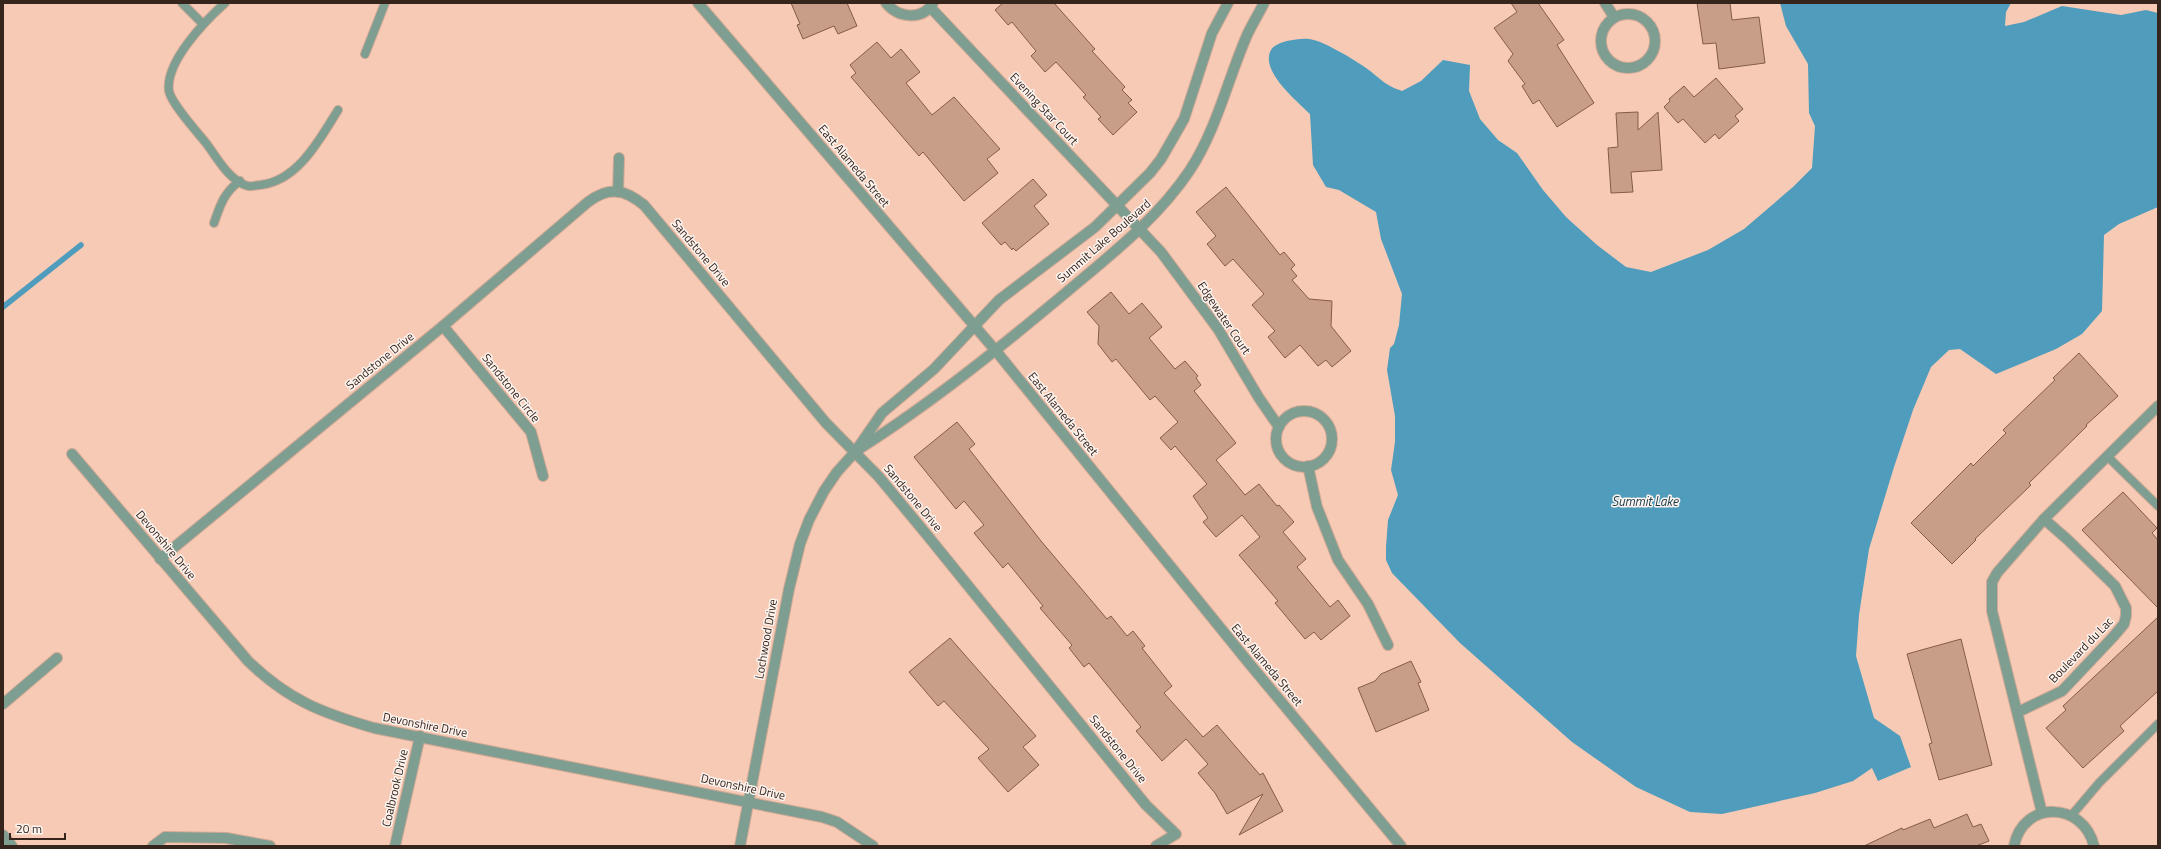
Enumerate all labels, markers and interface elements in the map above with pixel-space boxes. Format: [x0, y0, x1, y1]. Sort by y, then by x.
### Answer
street label: Evening Star Court [1006, 68, 1084, 150]
street label: East Alameda Street [814, 120, 895, 212]
street label: Summit Lake Boulevard [1052, 194, 1155, 287]
street label: Sandstone Drive [667, 215, 735, 291]
street label: Edgewater Court [1193, 277, 1256, 359]
street label: Sandstone Drive [342, 327, 418, 394]
street label: Sandstone Circle [478, 349, 545, 426]
street label: East Alameda Street [1024, 368, 1104, 460]
street label: Sandstone Drive [879, 460, 947, 536]
water label: Summit Lake [1612, 491, 1679, 511]
street label: Devonshire Drive [132, 506, 201, 584]
street label: Lochwood Drive [749, 598, 782, 680]
street label: Boulevard du Lac [2044, 612, 2117, 687]
street label: East Alameda Street [1227, 619, 1308, 711]
street label: Devonshire Drive [381, 707, 469, 742]
street label: Sandstone Drive [1085, 711, 1152, 787]
street label: Coalbrook Drive [376, 747, 413, 829]
street label: Devonshire Drive [699, 768, 787, 805]
scale bar [10, 815, 65, 841]
text: 20 m [16, 819, 42, 838]

